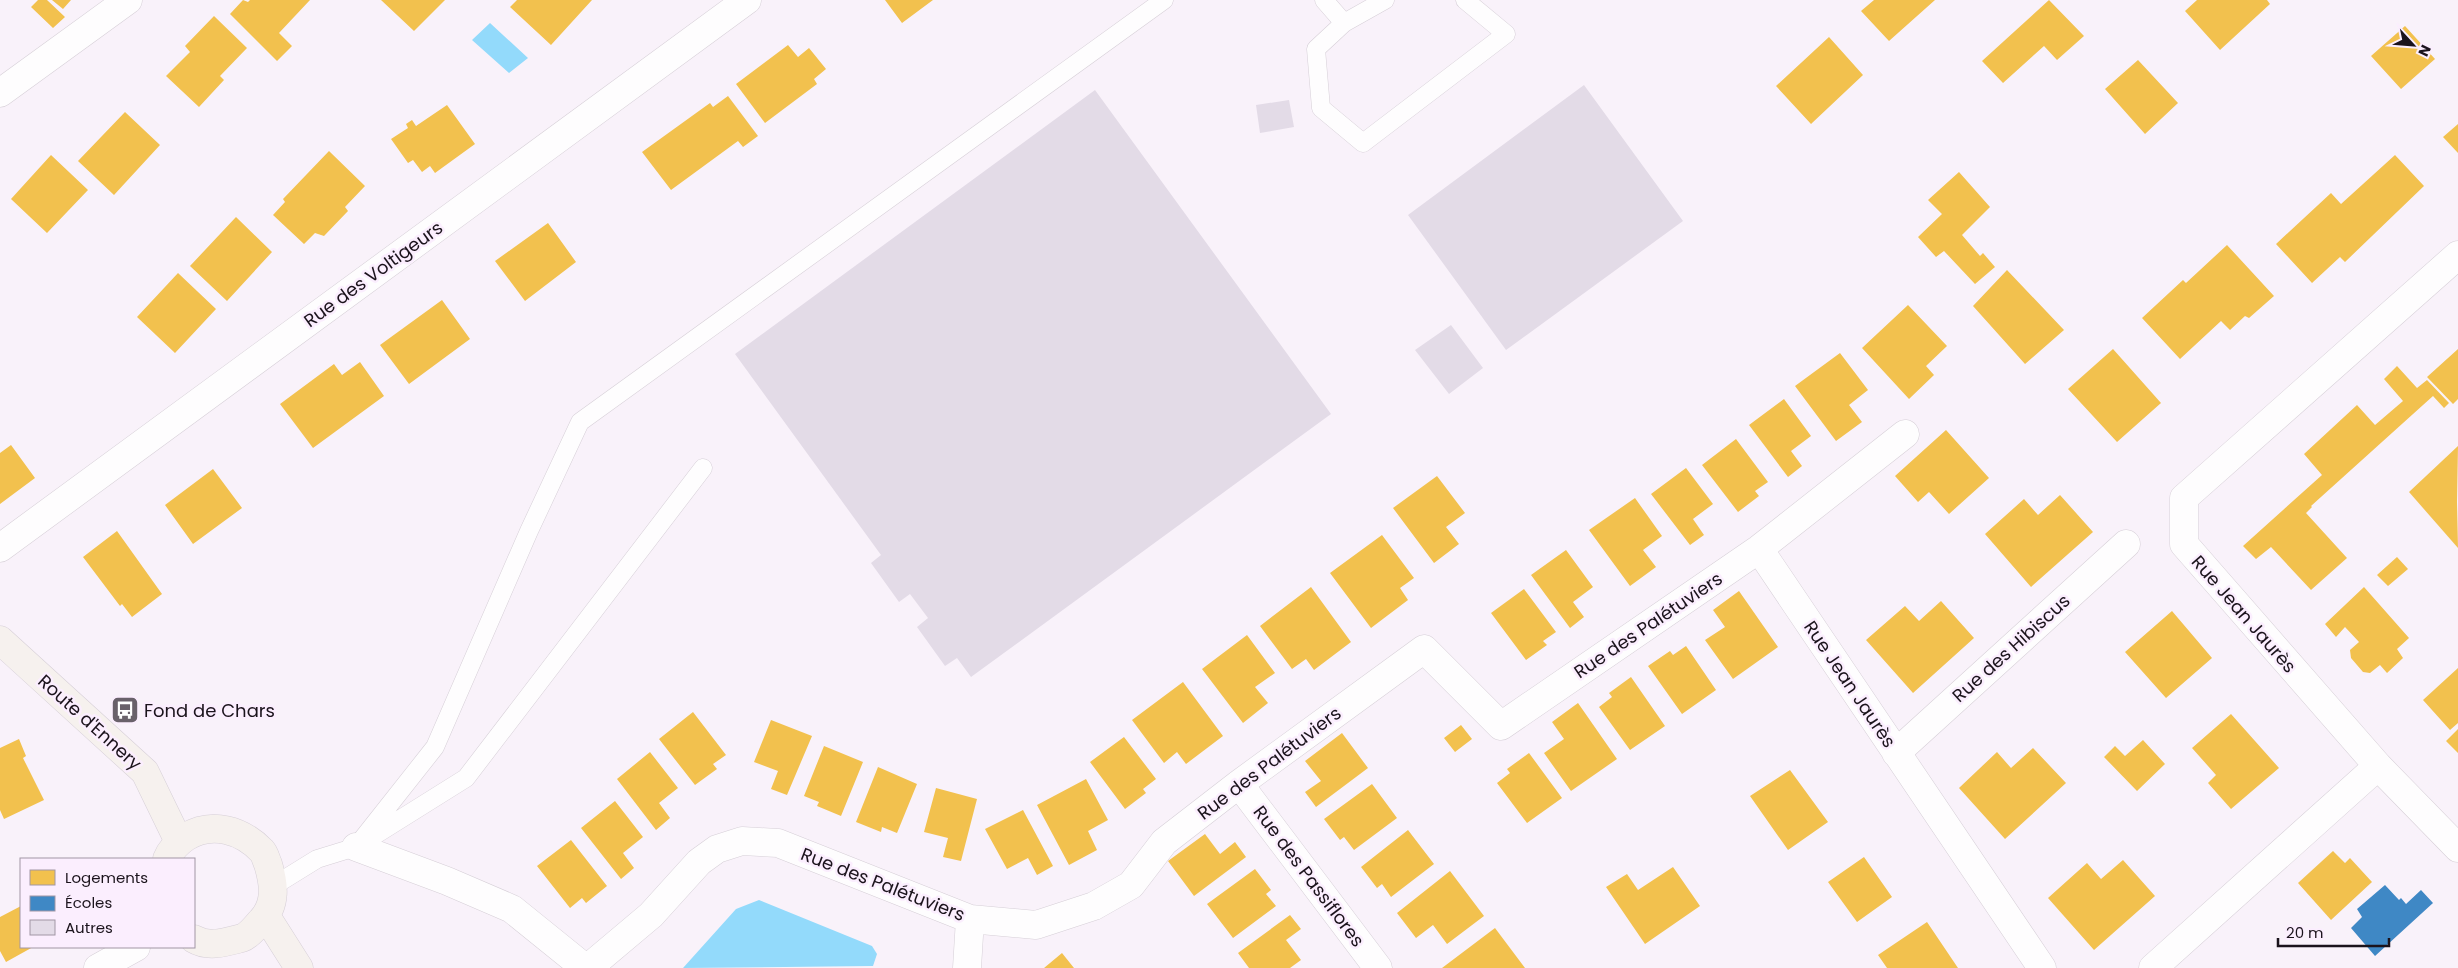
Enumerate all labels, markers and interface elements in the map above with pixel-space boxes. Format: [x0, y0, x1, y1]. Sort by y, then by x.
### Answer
north arrow [2388, 20, 2438, 70]
text: N [2413, 42, 2436, 60]
street label: Rue des Voltigeurs [298, 215, 448, 333]
street label: Rue Jean Jaurès [2186, 550, 2302, 678]
street label: Rue des Palétuviers [1569, 566, 1727, 684]
street label: Rue des Hibiscus [1947, 588, 2075, 708]
street label: Rue Jean Jaurès [1798, 616, 1902, 752]
street label: Route d'Ennery [33, 669, 147, 775]
bus stop icon: Fond de Chars [110, 695, 140, 725]
place label: Fond de Chars [144, 698, 275, 723]
street label: Rue des Palétuviers [1192, 701, 1346, 825]
street label: Rue des Passiflores [1248, 800, 1370, 952]
street label: Rue des Palétuviers [797, 841, 969, 927]
legend [20, 858, 195, 948]
text: Logements [65, 867, 148, 888]
text: Écoles [65, 892, 112, 913]
scale bar [2278, 916, 2389, 948]
text: Autres [65, 917, 113, 938]
text: 20 m [2286, 922, 2324, 943]

